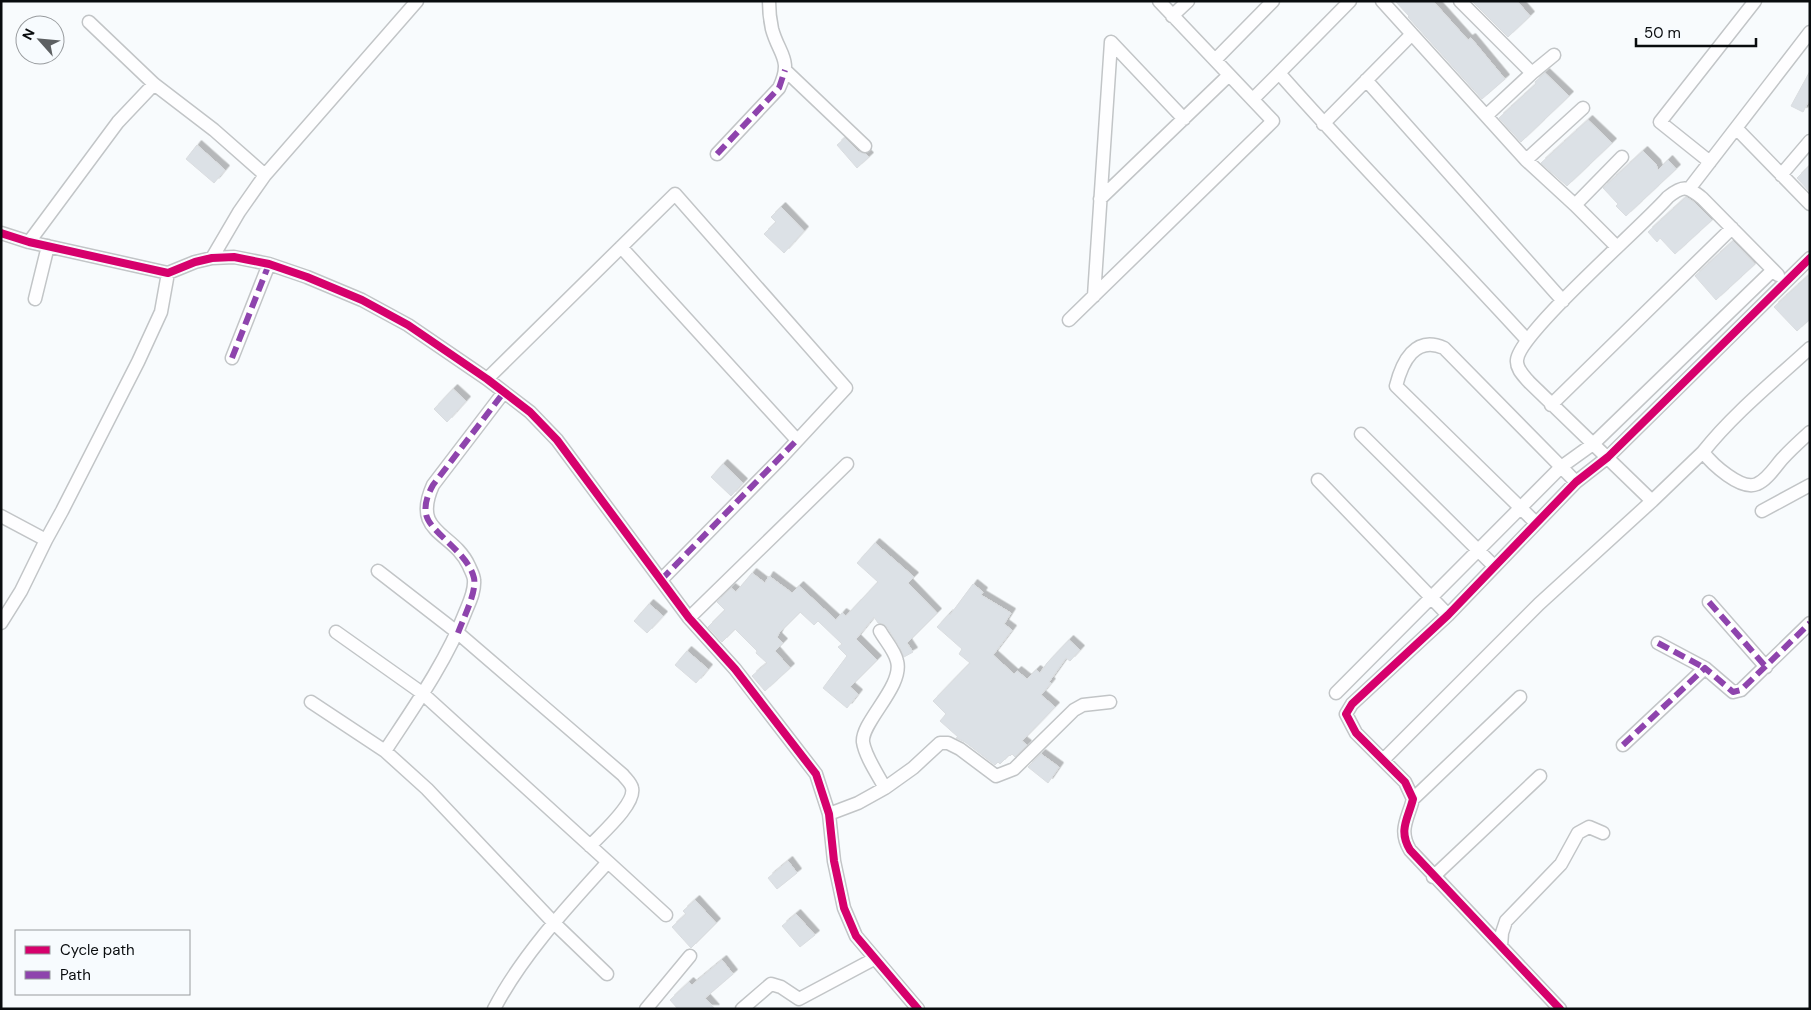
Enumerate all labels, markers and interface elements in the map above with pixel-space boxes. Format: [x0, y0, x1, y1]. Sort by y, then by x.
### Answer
north arrow [15, 15, 65, 65]
scale bar [1636, 15, 1756, 47]
text: 50 m [1644, 23, 1681, 43]
text: N [18, 25, 39, 43]
legend [15, 930, 190, 995]
text: Cycle path [60, 940, 135, 960]
text: Path [60, 965, 91, 985]

